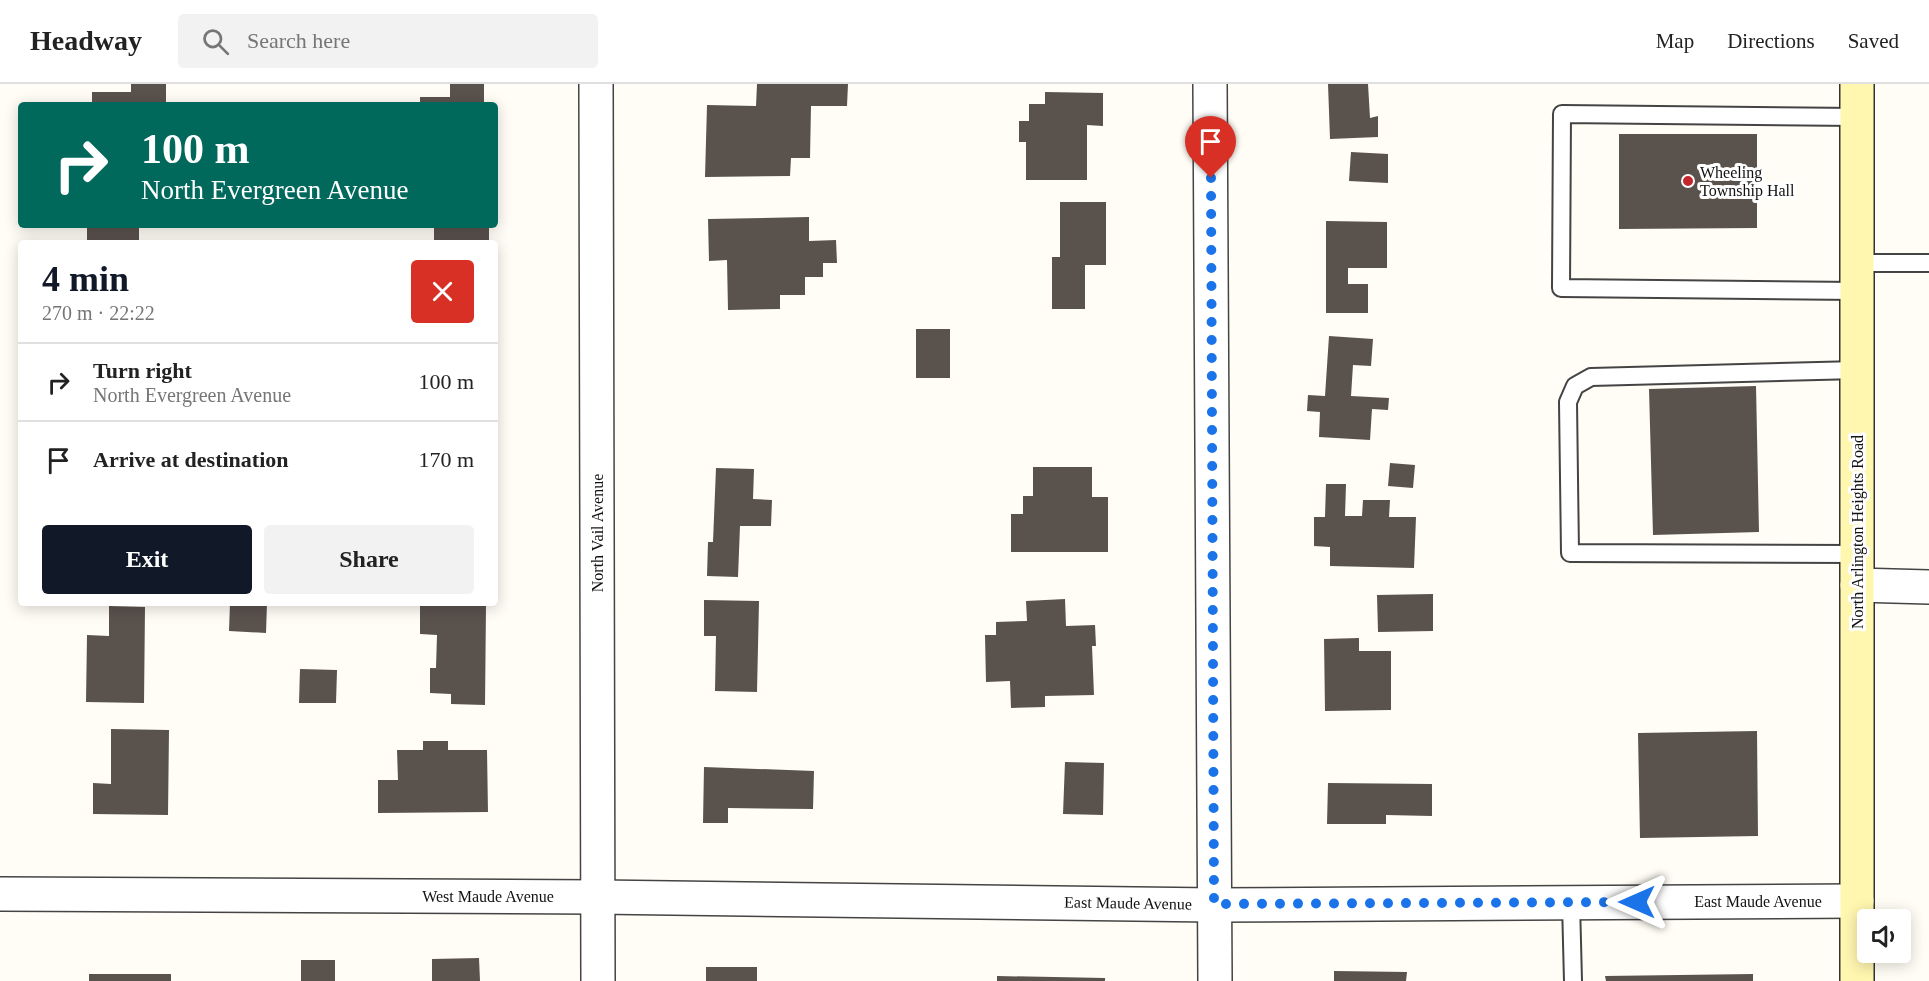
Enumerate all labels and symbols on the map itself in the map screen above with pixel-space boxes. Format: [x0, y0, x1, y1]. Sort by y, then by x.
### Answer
pin [1185, 116, 1236, 178]
place label: Wheeling Township Hall [1700, 164, 1795, 200]
marker: Wheeling Township Hall [1681, 174, 1695, 188]
street label: North Arlington Heights Road [1849, 435, 1867, 629]
street label: North Vail Avenue [589, 474, 606, 592]
position arrow [1605, 870, 1669, 934]
street label: West Maude Avenue [422, 888, 554, 905]
street label: East Maude Avenue [1064, 893, 1192, 913]
street label: East Maude Avenue [1694, 893, 1822, 910]

